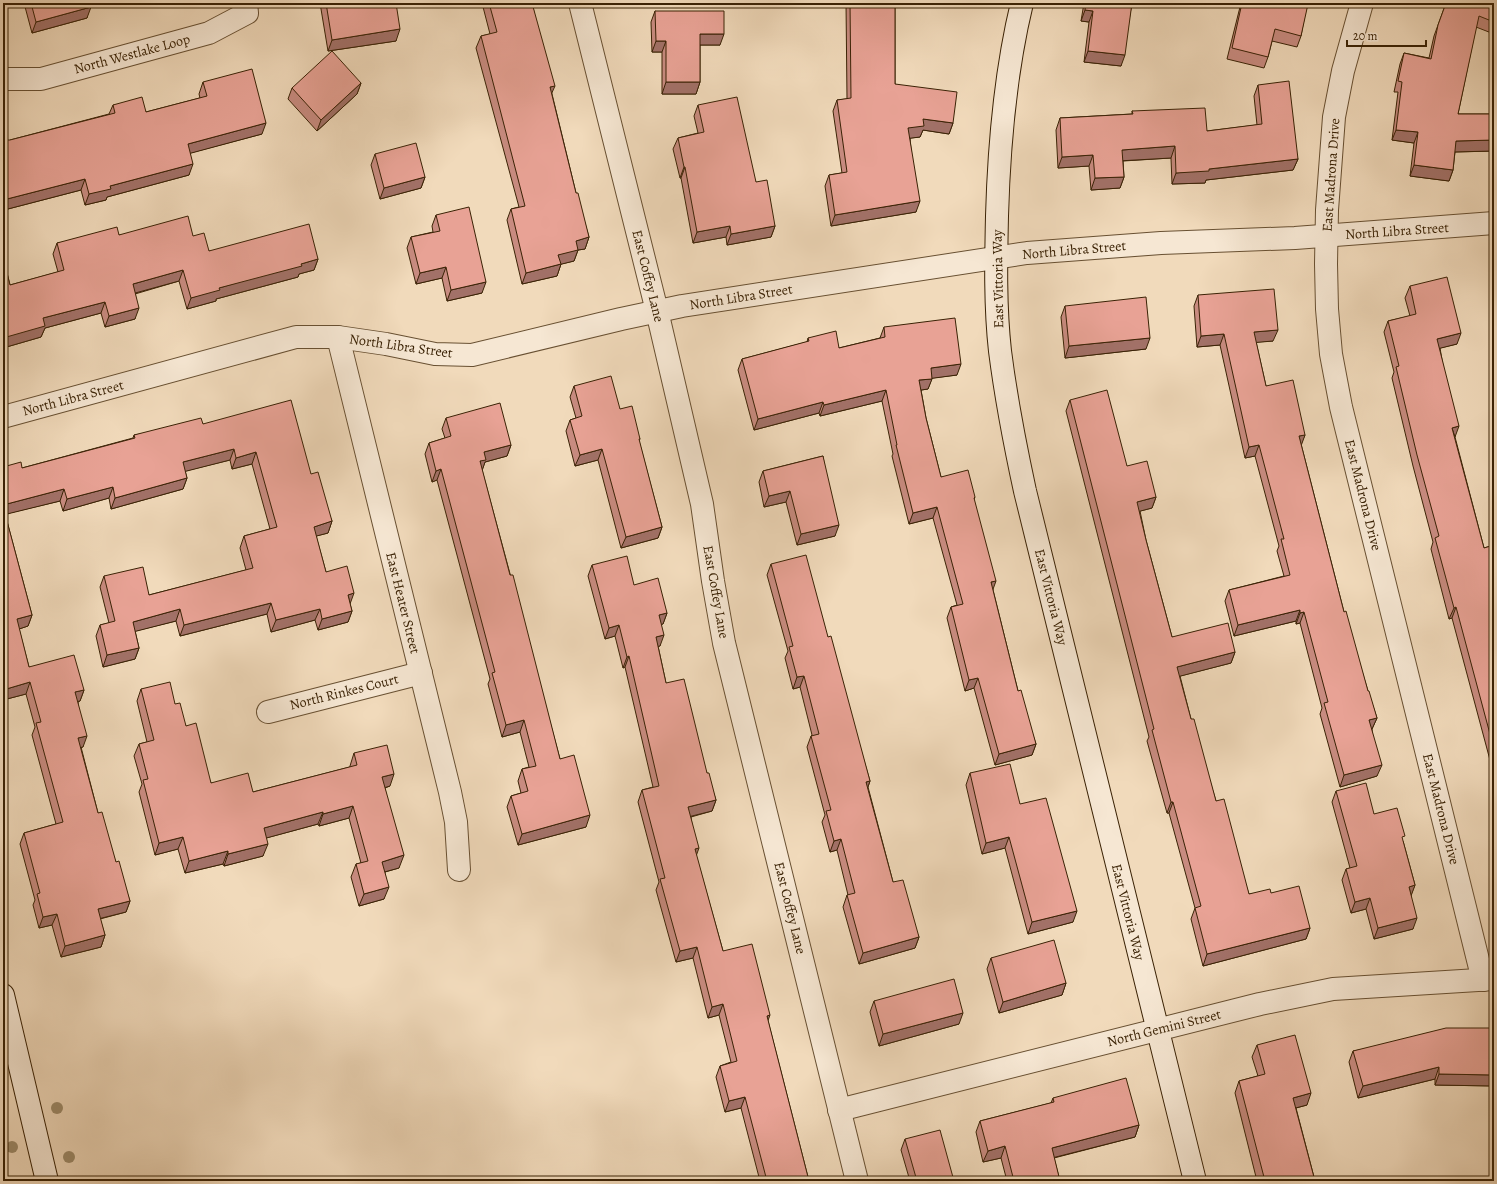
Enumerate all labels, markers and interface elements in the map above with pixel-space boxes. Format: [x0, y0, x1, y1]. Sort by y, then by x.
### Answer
scale bar [1347, 22, 1426, 48]
text: 20 m [1353, 28, 1377, 44]
street label: North Westlake Loop [72, 29, 192, 79]
street label: East Madrona Drive [1318, 118, 1344, 232]
street label: North Libra Street [1344, 218, 1450, 244]
street label: East Coffey Lane [627, 228, 669, 324]
street label: East Vittoria Way [988, 229, 1008, 329]
street label: North Libra Street [1021, 236, 1127, 264]
street label: North Libra Street [688, 279, 794, 315]
street label: North Libra Street [348, 329, 454, 363]
street label: North Libra Street [20, 375, 126, 421]
street label: East Madrona Drive [1340, 437, 1386, 553]
street label: East Coffey Lane [698, 544, 734, 640]
street label: East Vittoria Way [1030, 547, 1072, 648]
street label: East Heater Street [381, 550, 425, 656]
street label: North Rinkes Court [288, 669, 401, 715]
street label: East Madrona Drive [1418, 751, 1464, 867]
street label: East Coffey Lane [769, 860, 811, 956]
street label: East Vittoria Way [1107, 862, 1149, 963]
street label: North Gemini Street [1105, 1005, 1223, 1051]

